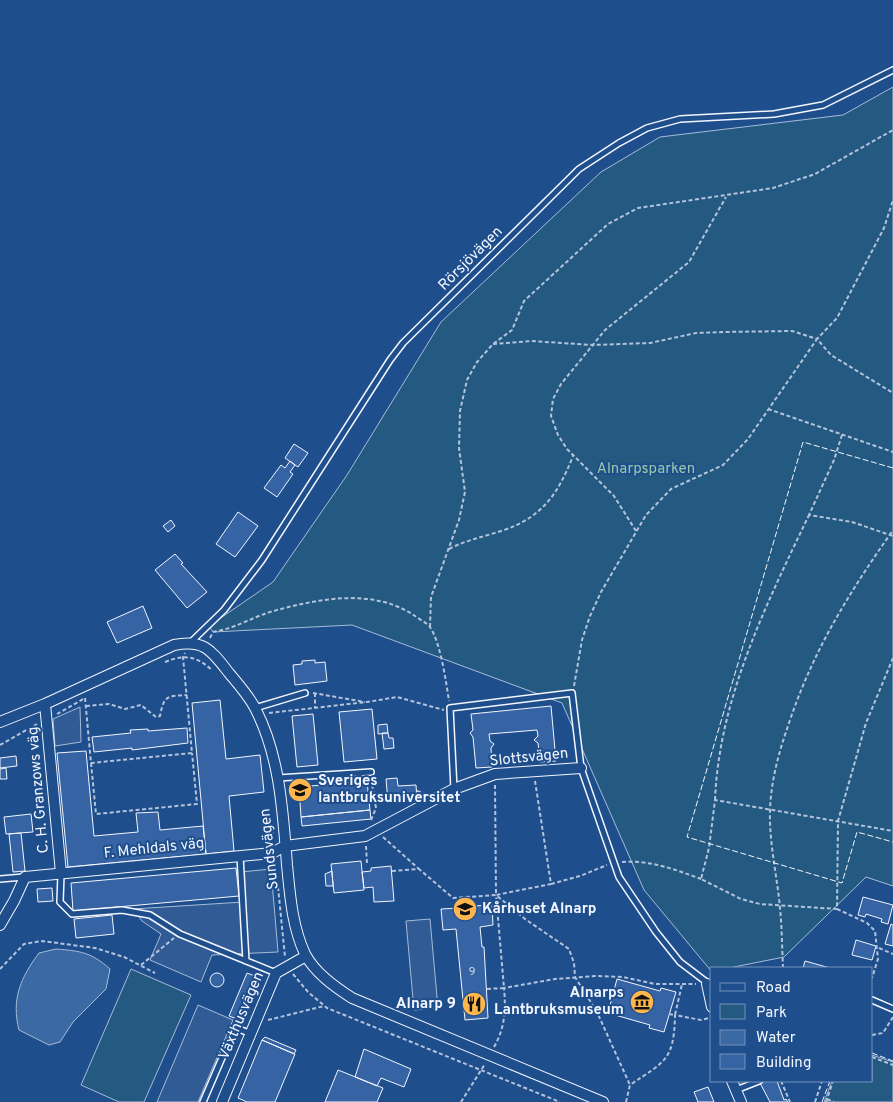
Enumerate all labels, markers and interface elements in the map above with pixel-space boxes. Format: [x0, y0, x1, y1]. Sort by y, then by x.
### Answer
street label: Rörsjövägen [435, 223, 507, 295]
park label: Alnarpsparken [597, 460, 695, 479]
street label: C. H. Granzows väg [24, 726, 54, 854]
street label: Slottsvägen [489, 744, 569, 772]
place label: Sveriges lantbruksuniversitet [318, 772, 460, 808]
school or university icon: Sveriges lantbruksuniversitet [287, 777, 313, 803]
street label: Sundsvägen [256, 807, 284, 891]
street label: F. Mehldals väg [103, 834, 205, 864]
school or university icon: Kårhuset Alnarp [452, 896, 478, 922]
place label: Kårhuset Alnarp [482, 900, 596, 919]
house number: 9 [468, 964, 476, 980]
legend [710, 967, 873, 1082]
street label: Växthusvägen [215, 969, 269, 1063]
text: Road [756, 979, 791, 998]
place label: Alnarps Lantbruksmuseum [494, 984, 624, 1020]
museum icon: Alnarps Lantbruksmuseum [629, 989, 655, 1015]
restaurant icon: Alnarp 9 [461, 991, 487, 1017]
place label: Alnarp 9 [396, 995, 456, 1014]
text: Park [756, 1004, 787, 1023]
text: Water [756, 1029, 796, 1048]
text: Building [756, 1054, 811, 1073]

